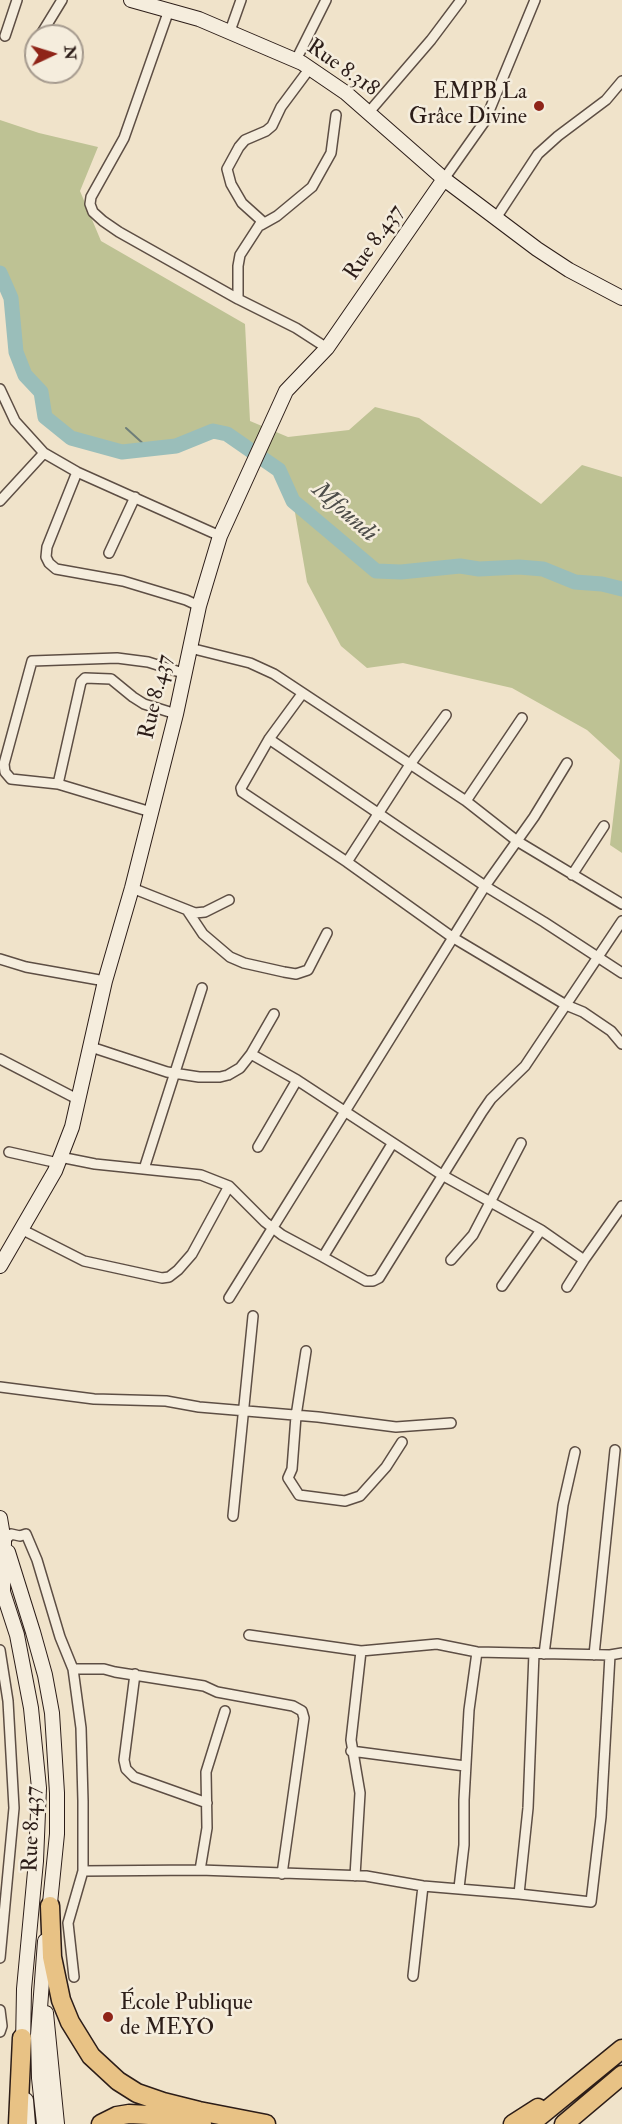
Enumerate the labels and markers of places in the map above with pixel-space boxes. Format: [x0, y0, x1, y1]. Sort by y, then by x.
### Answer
place label: EMPB La Grâce Divine [409, 80, 527, 132]
marker: EMPB La Grâce Divine [532, 99, 546, 113]
place label: École Publique de MEYO [120, 1991, 253, 2042]
marker: École Publique de MEYO [101, 2010, 115, 2024]

